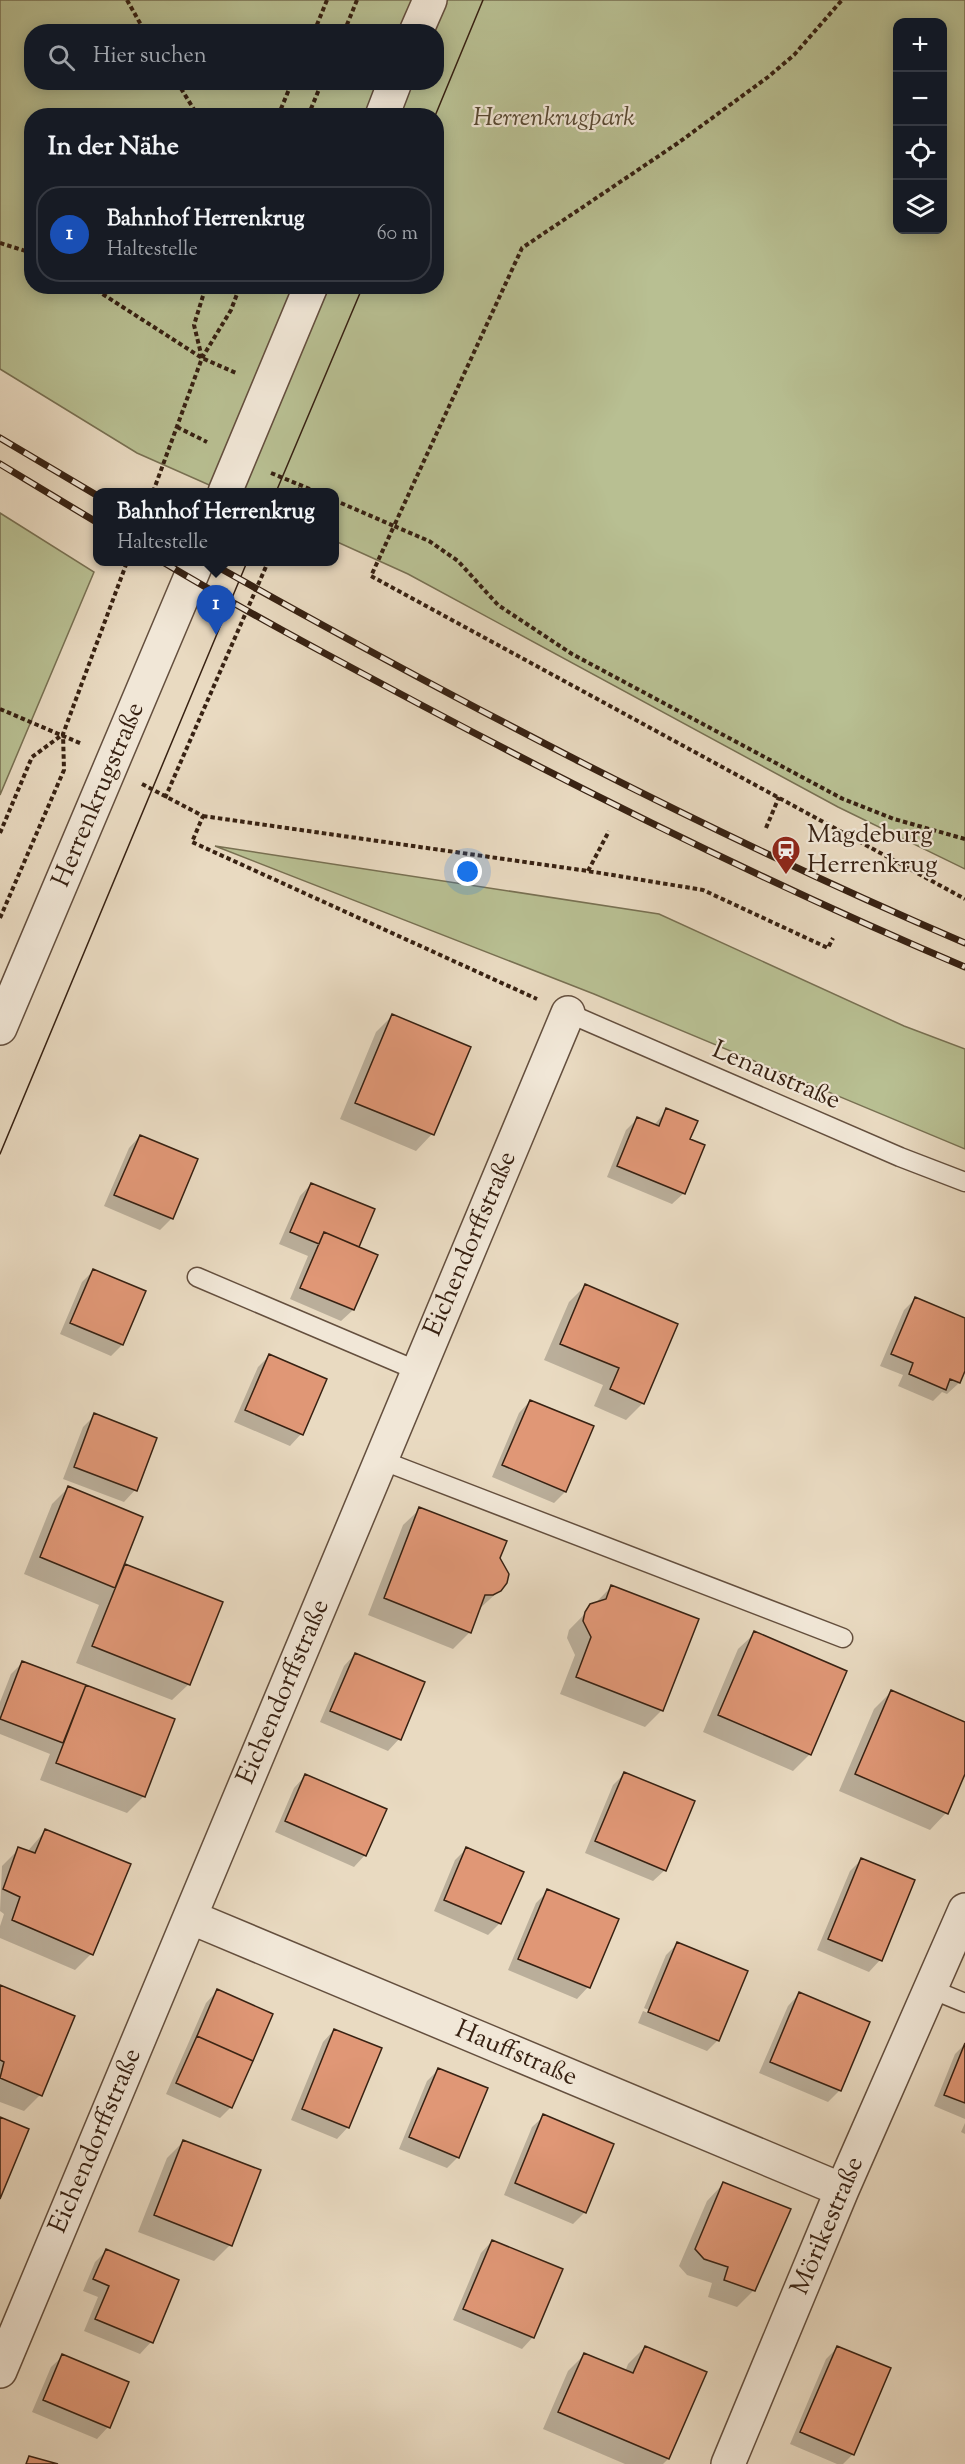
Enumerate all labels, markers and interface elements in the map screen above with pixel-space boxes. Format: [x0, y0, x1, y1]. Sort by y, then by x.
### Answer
map controls [893, 18, 947, 234]
button: + [893, 18, 947, 72]
search box [24, 24, 444, 90]
icon: search [45, 41, 78, 74]
text: Hier suchen [93, 41, 207, 73]
button: − [893, 72, 947, 126]
park label: Herrenkrugpark [473, 100, 635, 137]
button: locate [893, 126, 947, 180]
text: In der Nähe [48, 129, 179, 166]
button: layers [893, 180, 947, 234]
text: Bahnhof Herrenkrug [107, 204, 305, 236]
text: 1 [66, 220, 73, 249]
text: 60 m [377, 220, 418, 249]
text: Haltestelle [107, 236, 198, 265]
popup [93, 488, 339, 566]
text: Bahnhof Herrenkrug [117, 497, 315, 529]
text: Haltestelle [117, 529, 208, 558]
pin: 1 [196, 586, 236, 635]
street label: Herrenkrugstraße [43, 697, 155, 893]
place label: Magdeburg Herrenkrug [807, 817, 938, 884]
station icon: Magdeburg Herrenkrug [770, 834, 802, 876]
your location [453, 857, 482, 886]
street label: Lenaustraße [706, 1032, 846, 1120]
street label: Eichendorffstraße [415, 1146, 527, 1342]
street label: Eichendorffstraße [228, 1594, 340, 1790]
street label: Hauffstraße [449, 2012, 583, 2096]
street label: Eichendorffstraße [40, 2043, 152, 2239]
street label: Mörikestraße [782, 2151, 874, 2301]

